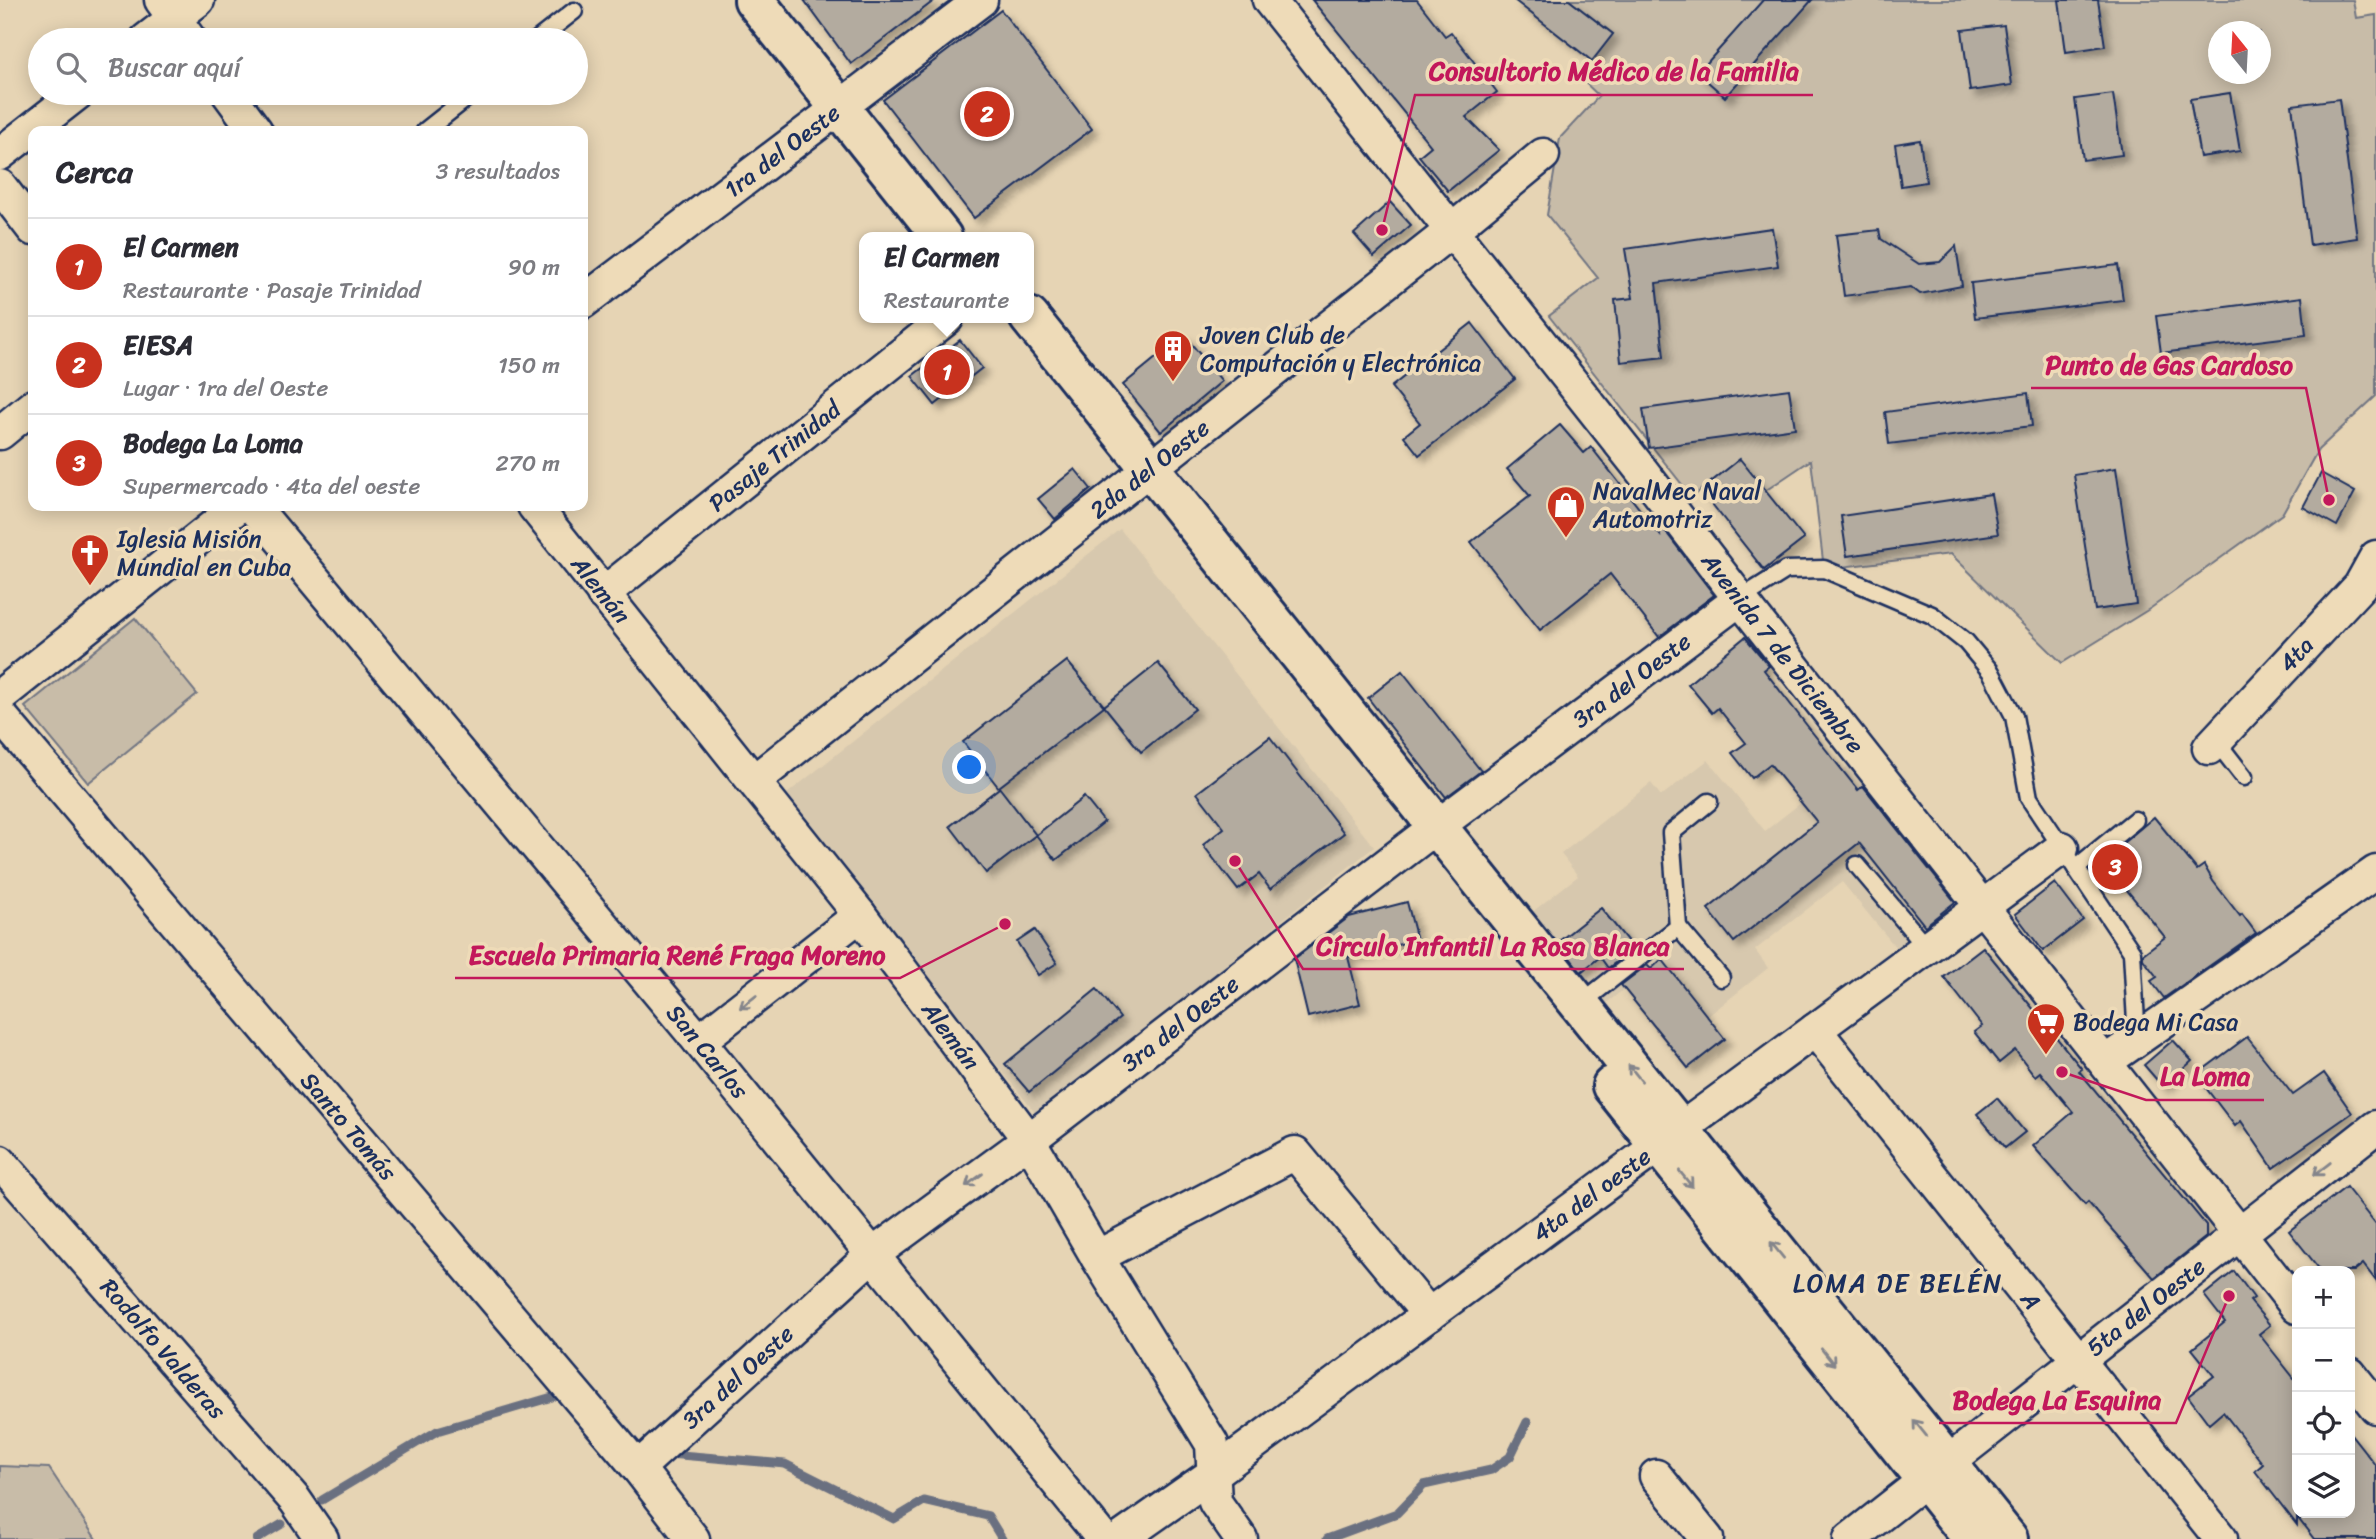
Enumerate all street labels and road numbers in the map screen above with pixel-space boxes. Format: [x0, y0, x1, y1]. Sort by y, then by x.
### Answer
street label: 1ra del Oeste [715, 93, 850, 209]
street label: Pasaje Trinidad [699, 389, 851, 523]
street label: 2da del Oeste [1080, 408, 1219, 530]
street label: Avenida 7 de Diciembre [1690, 542, 1875, 763]
street label: Alemán [559, 545, 642, 633]
street label: 3ra del Oeste [1563, 621, 1700, 739]
street label: 4ta [2268, 626, 2324, 682]
street label: 3ra del Oeste [1112, 964, 1249, 1083]
street label: Alemán [910, 991, 991, 1080]
street label: San Carlos [655, 995, 760, 1109]
street label: Santo Tomás [289, 1062, 408, 1191]
street label: 4ta del oeste [1523, 1136, 1660, 1253]
street label: 5ta del Oeste [2077, 1247, 2215, 1368]
street label: Rodolfo Valderas [89, 1269, 238, 1430]
street label: A [2009, 1280, 2052, 1320]
street label: 3ra del Oeste [672, 1314, 804, 1440]

